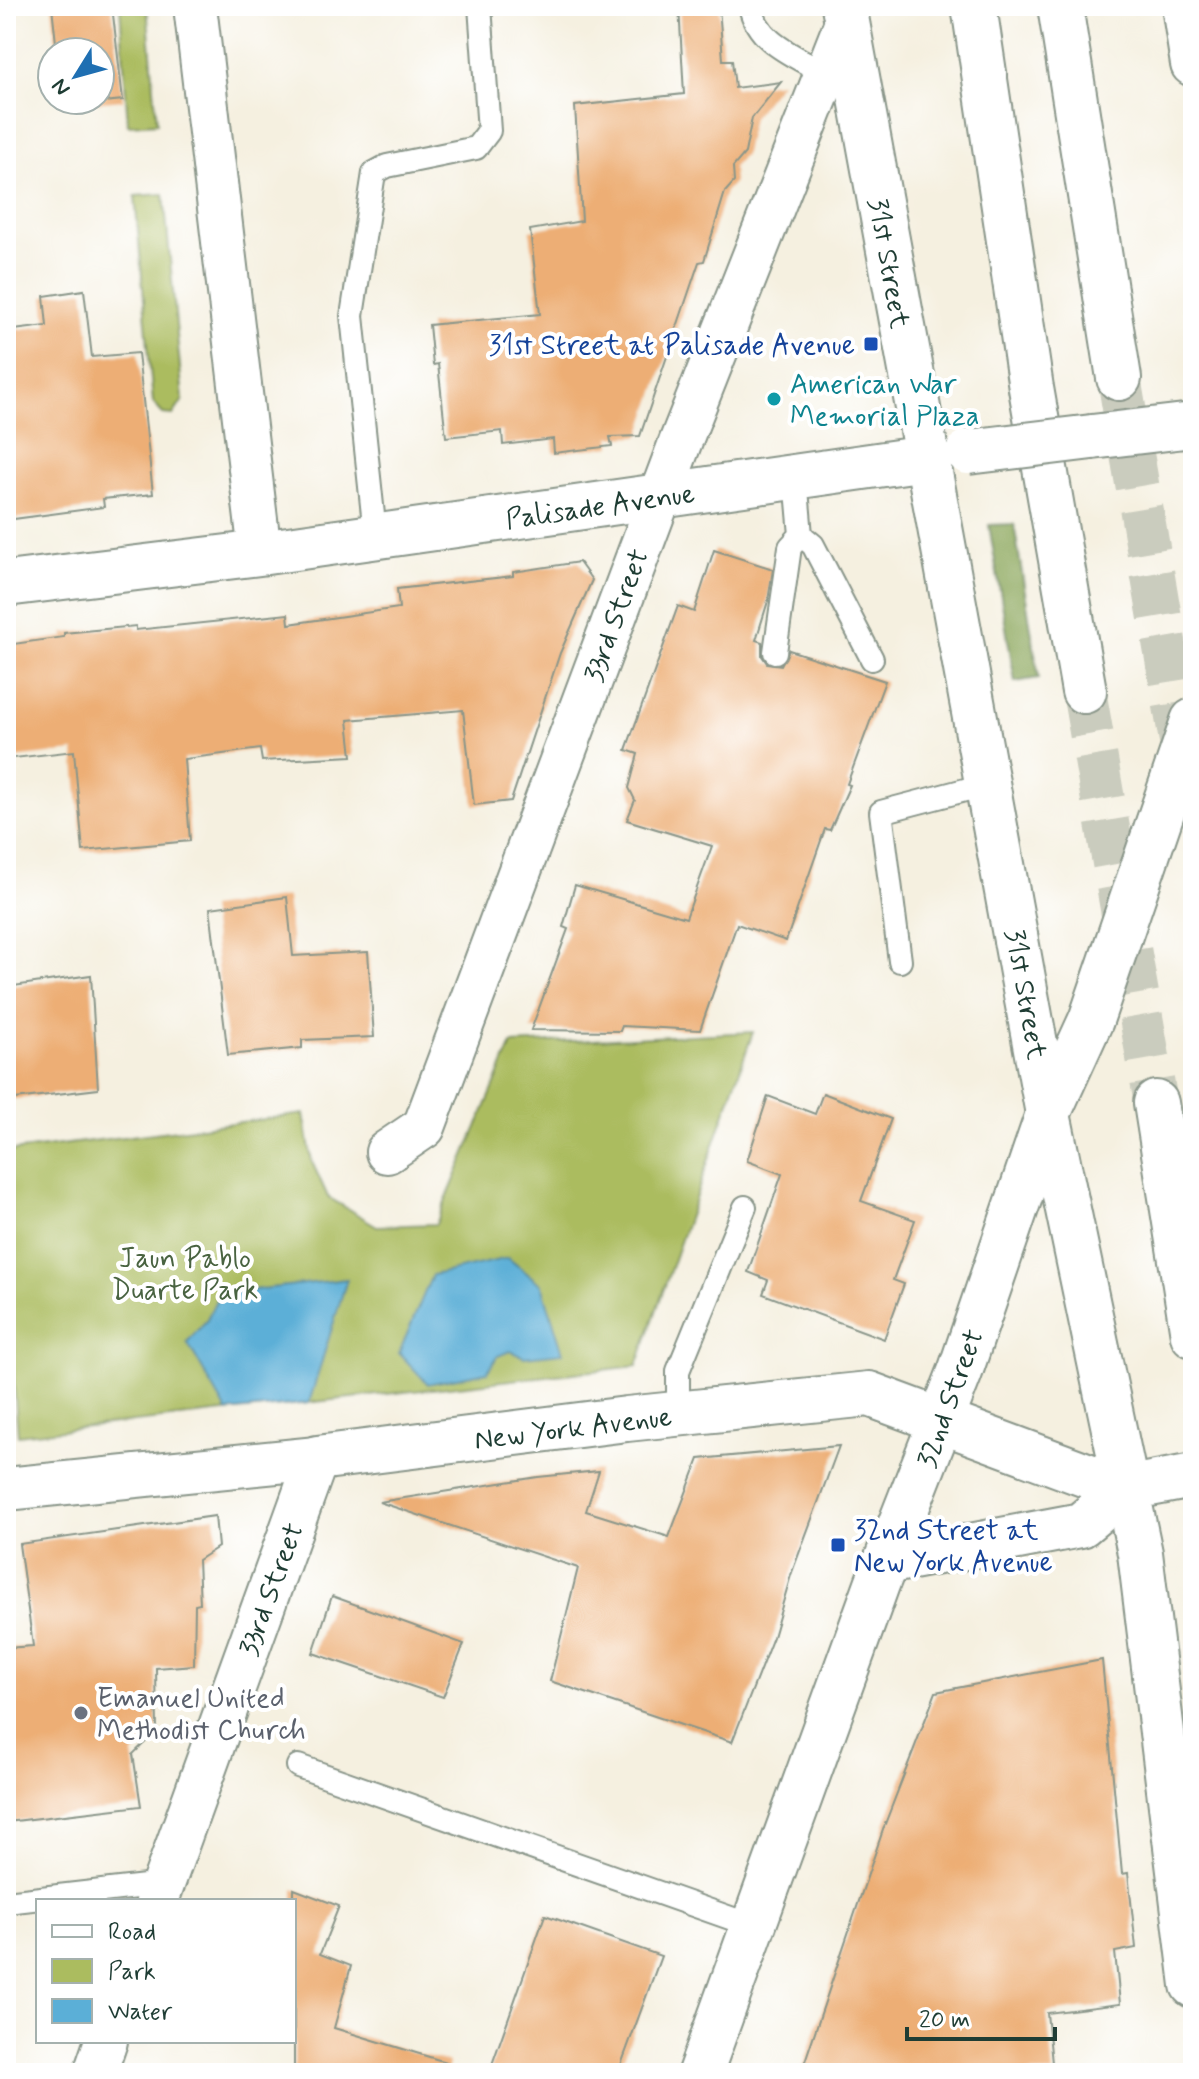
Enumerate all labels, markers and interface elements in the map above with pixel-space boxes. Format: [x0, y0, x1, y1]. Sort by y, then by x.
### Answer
north arrow [36, 36, 116, 116]
text: N [46, 73, 77, 101]
street label: 31st Street [858, 195, 917, 332]
place label: 31st Street at Palisade Avenue [489, 328, 855, 365]
marker: 31st Street at Palisade Avenue [862, 335, 880, 353]
place label: American War Memorial Plaza [790, 367, 980, 436]
marker: American War Memorial Plaza [765, 390, 783, 408]
street label: Palisade Avenue [503, 476, 697, 539]
street label: 33rd Street [576, 544, 659, 687]
street label: 31st Street [995, 926, 1054, 1063]
park label: Jaun Pablo Duarte Park [112, 1241, 258, 1310]
street label: 32nd Street [909, 1324, 993, 1473]
street label: New York Avenue [472, 1399, 674, 1460]
place label: 32nd Street at New York Avenue [854, 1513, 1053, 1582]
street label: 33rd Street [231, 1518, 314, 1661]
marker: 32nd Street at New York Avenue [829, 1536, 847, 1554]
place label: Emanuel United Methodist Church [97, 1681, 306, 1750]
marker: Emanuel United Methodist Church [72, 1704, 90, 1722]
legend [36, 1899, 296, 2043]
text: Road [108, 1917, 156, 1948]
text: Park [108, 1957, 156, 1988]
scale bar [907, 1991, 1055, 2041]
text: Water [108, 1997, 173, 2028]
text: 20 m [919, 2005, 970, 2036]

